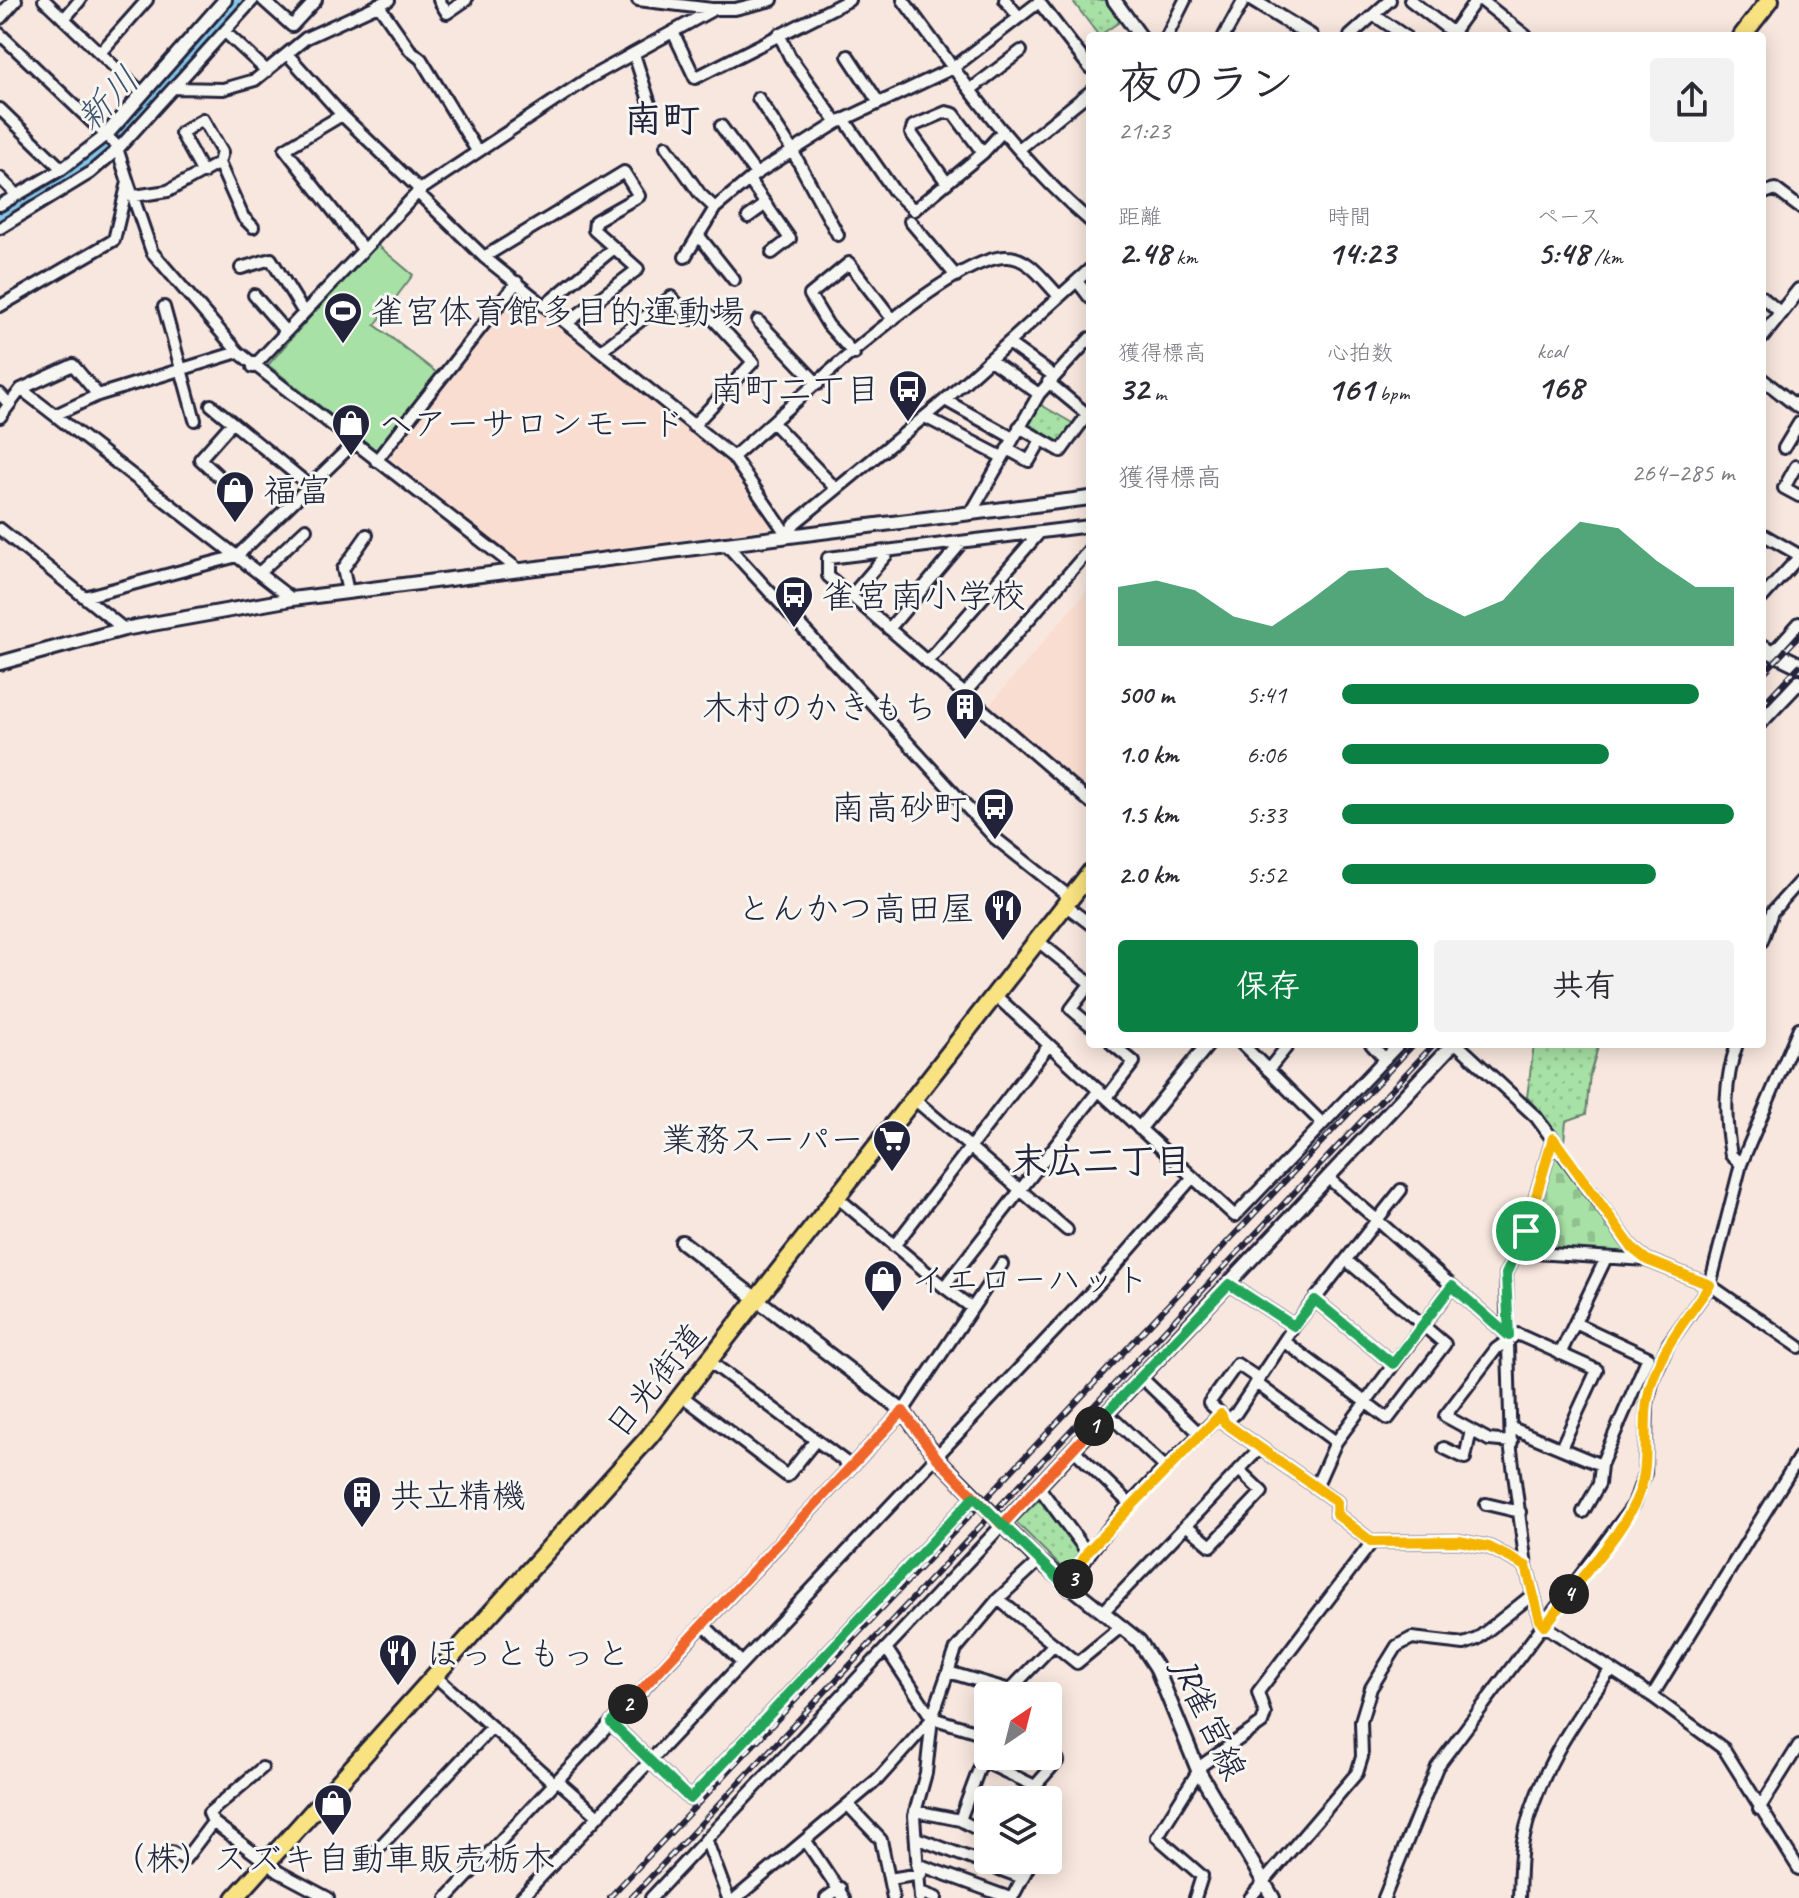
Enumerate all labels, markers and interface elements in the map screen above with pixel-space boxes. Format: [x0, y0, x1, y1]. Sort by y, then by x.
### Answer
text: 夜のラン [1118, 56, 1294, 111]
water label: 新川 [66, 57, 149, 141]
button: share [1650, 58, 1734, 142]
district label: 南町 [624, 96, 700, 143]
text: 21:23 [1118, 114, 1170, 147]
text: 距離 [1118, 203, 1162, 231]
text: 時間 [1327, 203, 1371, 231]
text: ペース [1537, 203, 1601, 231]
text: 2.48 [1118, 231, 1171, 274]
text: 14:23 [1327, 231, 1395, 274]
text: 5:48 [1537, 231, 1589, 274]
text: km [1171, 243, 1197, 271]
text: /km [1589, 243, 1623, 271]
sports icon: 雀宮体育館多目的運動場 [322, 290, 364, 345]
place label: 雀宮体育館多目的運動場 [371, 290, 745, 333]
text: kcal [1537, 337, 1566, 365]
text: 獲得標高 [1118, 339, 1206, 367]
text: 心拍数 [1327, 339, 1393, 367]
text: 168 [1537, 365, 1583, 408]
text: 32 [1118, 367, 1149, 410]
text: 161 [1327, 367, 1374, 410]
place label: 南町二丁目 [710, 368, 880, 411]
bus stop icon: 南町二丁目 [887, 368, 929, 423]
text: m [1149, 379, 1166, 407]
text: bpm [1374, 379, 1409, 407]
shop icon: ヘアーサロンモード [330, 402, 372, 457]
place label: ヘアーサロンモード [379, 402, 685, 445]
text: 264–285 m [1631, 456, 1734, 489]
text: 獲得標高 [1118, 461, 1222, 494]
shop icon: 福富 [214, 469, 256, 524]
place label: 福富 [263, 469, 331, 512]
bus stop icon: 雀宮南小学校 [773, 574, 815, 629]
place label: 雀宮南小学校 [822, 574, 1026, 617]
text: 500 m [1118, 678, 1174, 711]
text: 5:41 [1246, 678, 1286, 711]
place label: 木村のかきもち [702, 686, 937, 729]
building icon: 木村のかきもち [944, 686, 986, 741]
text: 1.0 km [1118, 738, 1178, 771]
text: 6:06 [1246, 738, 1286, 771]
place label: 南高砂町 [831, 786, 967, 829]
bus stop icon: 南高砂町 [974, 786, 1016, 841]
text: 1.5 km [1118, 798, 1178, 831]
text: 5:33 [1246, 798, 1286, 831]
text: 2.0 km [1118, 858, 1178, 891]
text: 5:52 [1246, 858, 1286, 891]
place label: とんかつ高田屋 [737, 887, 975, 930]
restaurant icon: とんかつ高田屋 [982, 887, 1024, 942]
button: 保存 [1118, 940, 1418, 1032]
button: 共有 [1434, 940, 1734, 1032]
place label: 業務スーパー [661, 1118, 864, 1161]
supermarket icon: 業務スーパー [871, 1118, 913, 1173]
district label: 末広二丁目 [1011, 1138, 1191, 1184]
pin [1492, 1197, 1560, 1265]
icon: arrive [1504, 1209, 1548, 1253]
shop icon: イエローハット [862, 1258, 904, 1313]
place label: イエローハット [911, 1258, 1149, 1301]
street label: 日光街道 [596, 1314, 715, 1447]
pin: 1 [1074, 1406, 1114, 1446]
text: 1 [1089, 1412, 1099, 1440]
building icon: 共立精機 [341, 1474, 383, 1529]
place label: 共立精機 [390, 1474, 526, 1517]
pin: 3 [1053, 1559, 1093, 1599]
text: 3 [1068, 1565, 1078, 1593]
pin: 4 [1549, 1574, 1589, 1614]
text: 4 [1564, 1580, 1574, 1608]
restaurant icon: ほっともっと [377, 1632, 419, 1687]
place label: ほっともっと [426, 1632, 630, 1675]
street label: JR雀宮線 [1162, 1650, 1256, 1787]
north arrow [974, 1682, 1062, 1770]
map controls [974, 1682, 1062, 1874]
pin: 2 [608, 1684, 648, 1724]
text: 2 [623, 1690, 633, 1718]
shop icon: （株）スズキ自動車販売栃木 [312, 1782, 354, 1837]
button: layers [974, 1786, 1062, 1874]
place label: （株）スズキ自動車販売栃木 [111, 1837, 555, 1880]

